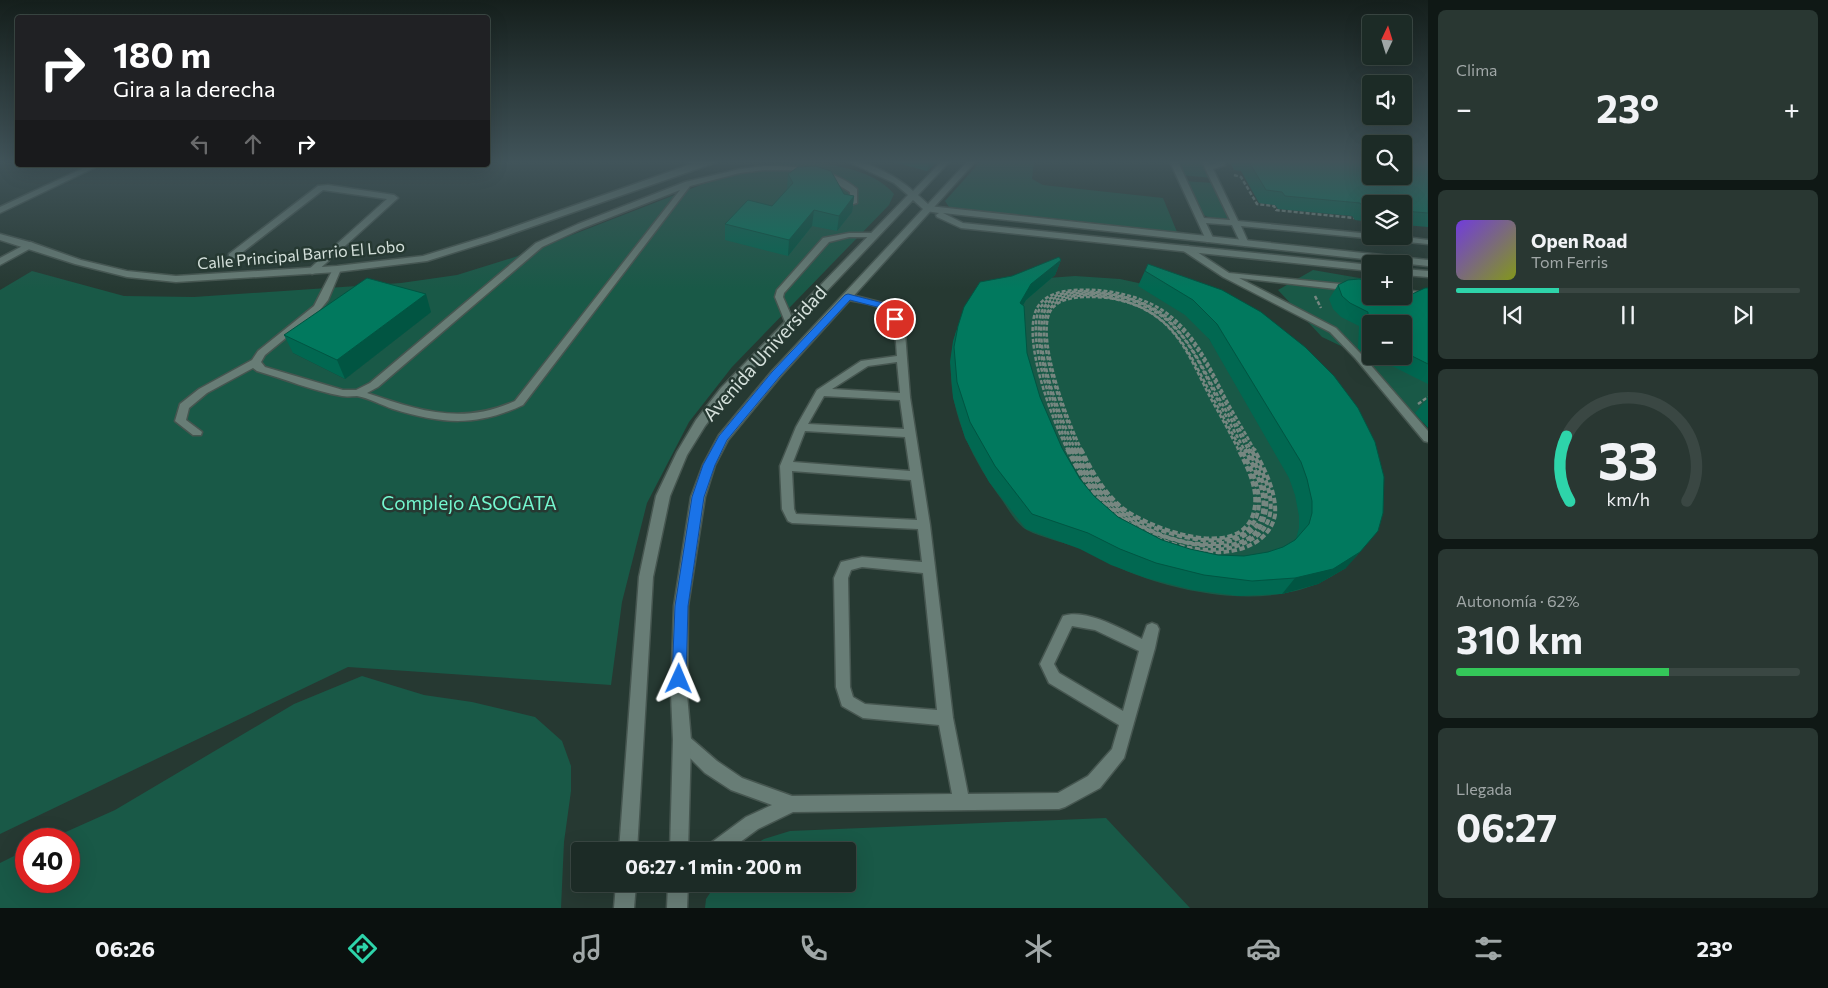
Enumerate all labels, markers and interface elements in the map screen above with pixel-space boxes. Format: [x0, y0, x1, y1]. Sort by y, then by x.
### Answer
north arrow [1362, 15, 1412, 65]
map controls [1362, 15, 1412, 365]
text: 180 m [113, 32, 211, 75]
icon: right [30, 35, 95, 100]
text: Clima [1456, 60, 1497, 79]
text: Gira a la derecha [113, 75, 275, 102]
button: sound [1362, 75, 1412, 125]
text: 23° [1596, 84, 1659, 131]
text: − [1456, 91, 1472, 125]
text: + [1784, 91, 1800, 125]
icon: left [186, 130, 214, 158]
icon: ahead [239, 130, 267, 158]
icon: right [292, 130, 320, 158]
button: search [1362, 135, 1412, 185]
button: layers [1362, 195, 1412, 245]
text: Open Road [1531, 229, 1627, 252]
street label: Calle Principal Barrio El Lobo [196, 235, 406, 273]
text: Tom Ferris [1531, 252, 1608, 271]
button: + [1362, 255, 1412, 305]
street label: Avenida Universidad [697, 281, 831, 425]
pin [874, 298, 916, 340]
icon: previous [1499, 301, 1527, 329]
icon: pause [1614, 301, 1642, 329]
icon: next [1729, 301, 1757, 329]
icon: arrive [881, 305, 909, 333]
button: − [1362, 315, 1412, 365]
text: 33 [1598, 427, 1658, 491]
text: km/h [1606, 488, 1650, 510]
park label: Complejo ASOGATA [381, 491, 557, 514]
text: Autonomía · 62% [1456, 591, 1580, 610]
text: 310 km [1456, 615, 1583, 662]
position arrow [652, 652, 704, 704]
text: Llegada [1456, 779, 1512, 798]
text: 06:27 [1456, 803, 1557, 850]
speed limit sign: 40 [15, 828, 80, 893]
text: 06:27 · 1 min · 200 m [625, 855, 802, 878]
icon: directions [345, 931, 380, 966]
icon: music [570, 931, 605, 966]
icon: phone [796, 931, 831, 966]
icon: climate [1021, 931, 1056, 966]
icon: car [1246, 931, 1281, 966]
icon: filters [1471, 931, 1506, 966]
text: 06:26 [95, 935, 155, 962]
text: 23° [1696, 935, 1733, 962]

